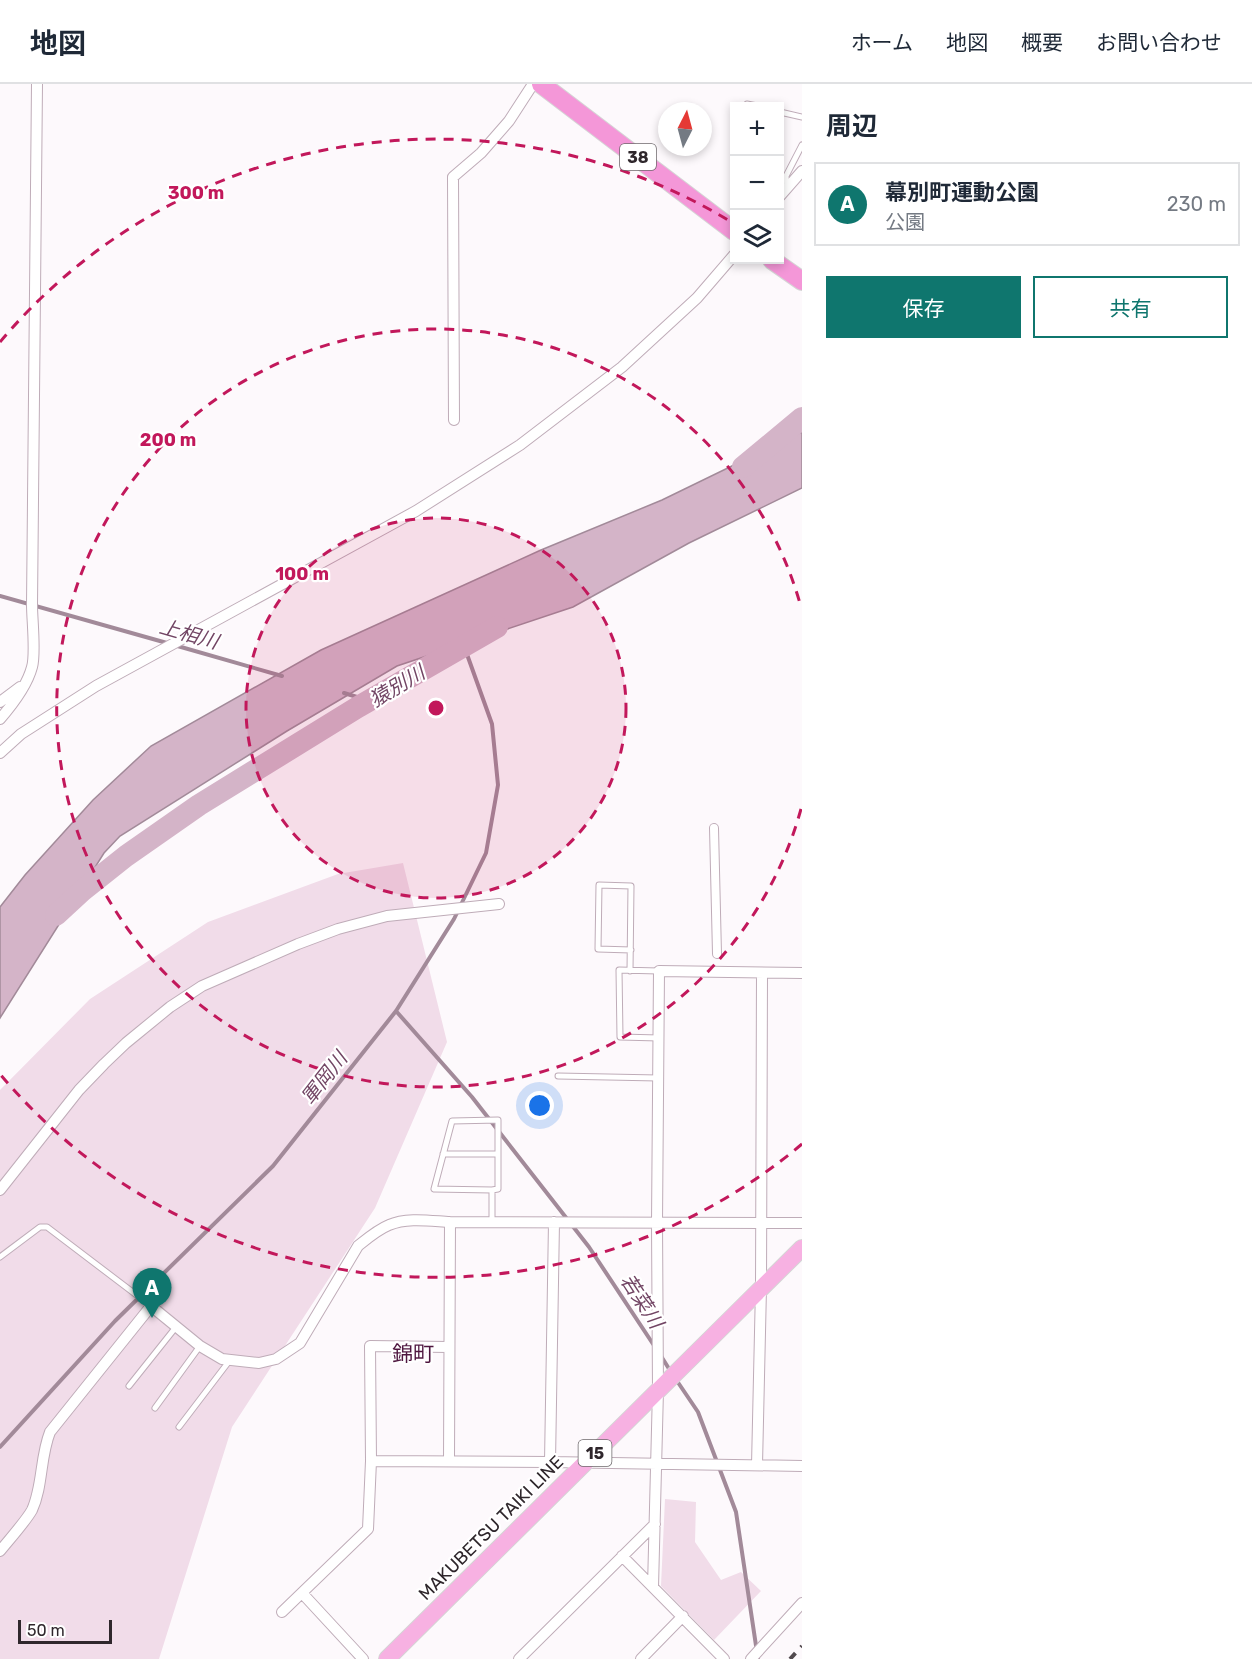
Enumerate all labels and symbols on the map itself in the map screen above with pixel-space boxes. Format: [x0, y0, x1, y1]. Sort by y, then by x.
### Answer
north arrow [658, 102, 712, 156]
road number: 38 [620, 144, 656, 170]
text: 300 m [168, 182, 224, 204]
text: 200 m [140, 429, 196, 451]
text: 100 m [275, 563, 329, 585]
water label: 上相川 [157, 614, 223, 654]
water label: 猿別川 [365, 659, 431, 712]
centre of rings [426, 698, 446, 718]
water label: 軍岡川 [296, 1045, 353, 1109]
your location [525, 1091, 554, 1120]
pin: A [132, 1268, 172, 1318]
water label: 若菜川 [616, 1269, 669, 1334]
district label: 錦町 [392, 1341, 434, 1366]
road number: 15 [578, 1440, 612, 1466]
street label: MAKUBETSU TAIKI LINE [414, 1451, 568, 1605]
scale bar [18, 1617, 112, 1644]

